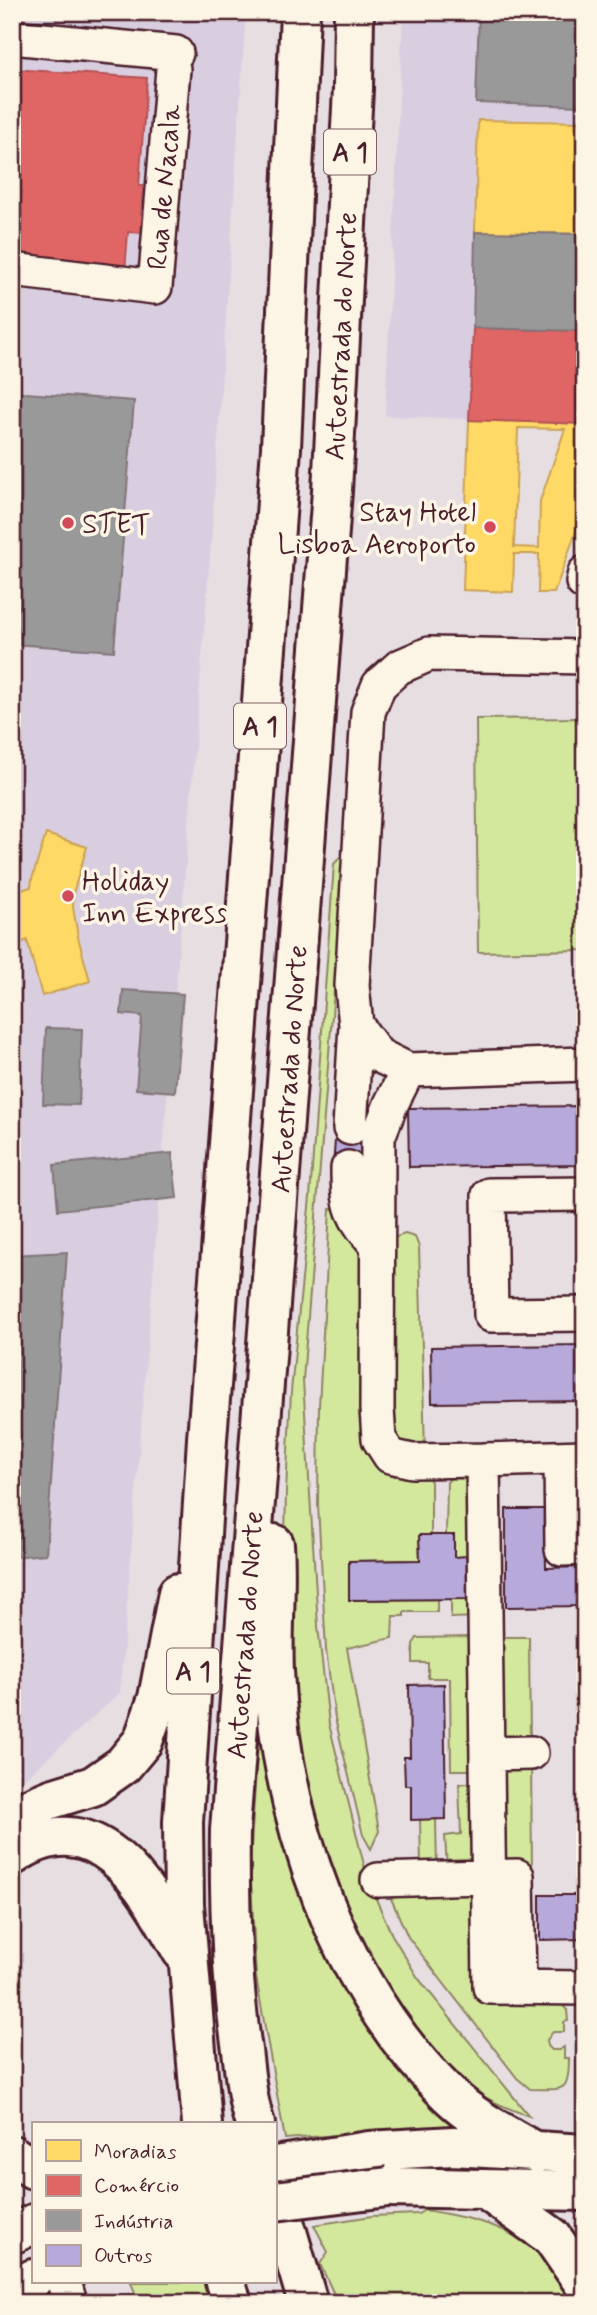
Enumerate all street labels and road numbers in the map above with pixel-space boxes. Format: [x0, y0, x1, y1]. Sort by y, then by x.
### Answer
street label: Rua de Nacala [140, 103, 191, 271]
road number: A 1 [324, 130, 376, 174]
street label: Autoestrada do Norte [318, 211, 367, 461]
road number: A 1 [234, 704, 286, 748]
street label: Autoestrada do Norte [263, 944, 318, 1194]
street label: Autoestrada do Norte [219, 1510, 274, 1760]
road number: A 1 [167, 1648, 219, 1694]

